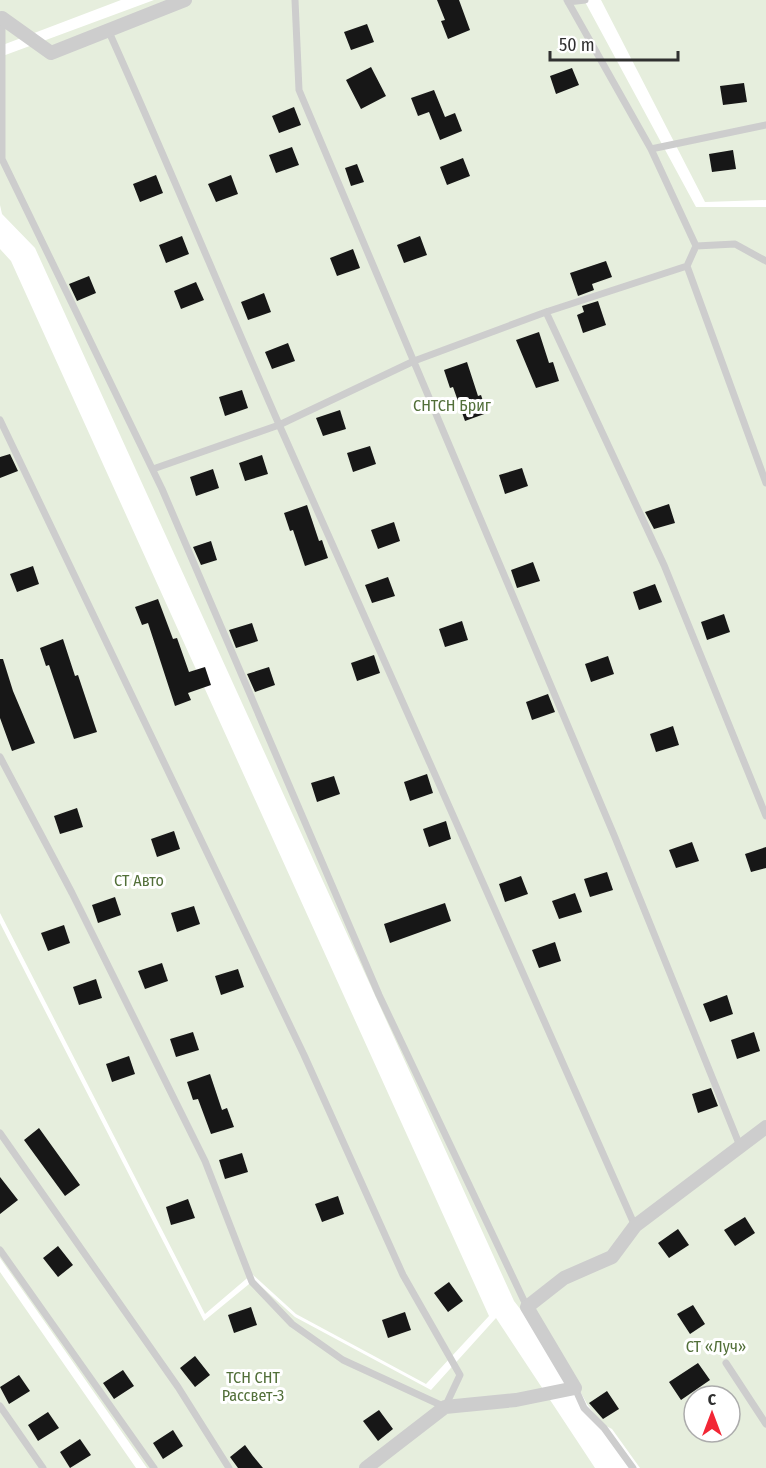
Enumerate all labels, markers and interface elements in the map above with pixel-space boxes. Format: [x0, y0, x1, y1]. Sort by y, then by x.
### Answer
scale bar [550, 24, 678, 62]
text: 50 m [559, 34, 595, 56]
park label: СНТСН Бриг [413, 396, 492, 415]
park label: СТ Авто [114, 871, 164, 890]
park label: СТ «Луч» [686, 1337, 746, 1356]
park label: ТСН СНТ Рассвет-3 [222, 1368, 284, 1405]
north arrow [682, 1384, 742, 1444]
text: С [708, 1390, 717, 1409]

